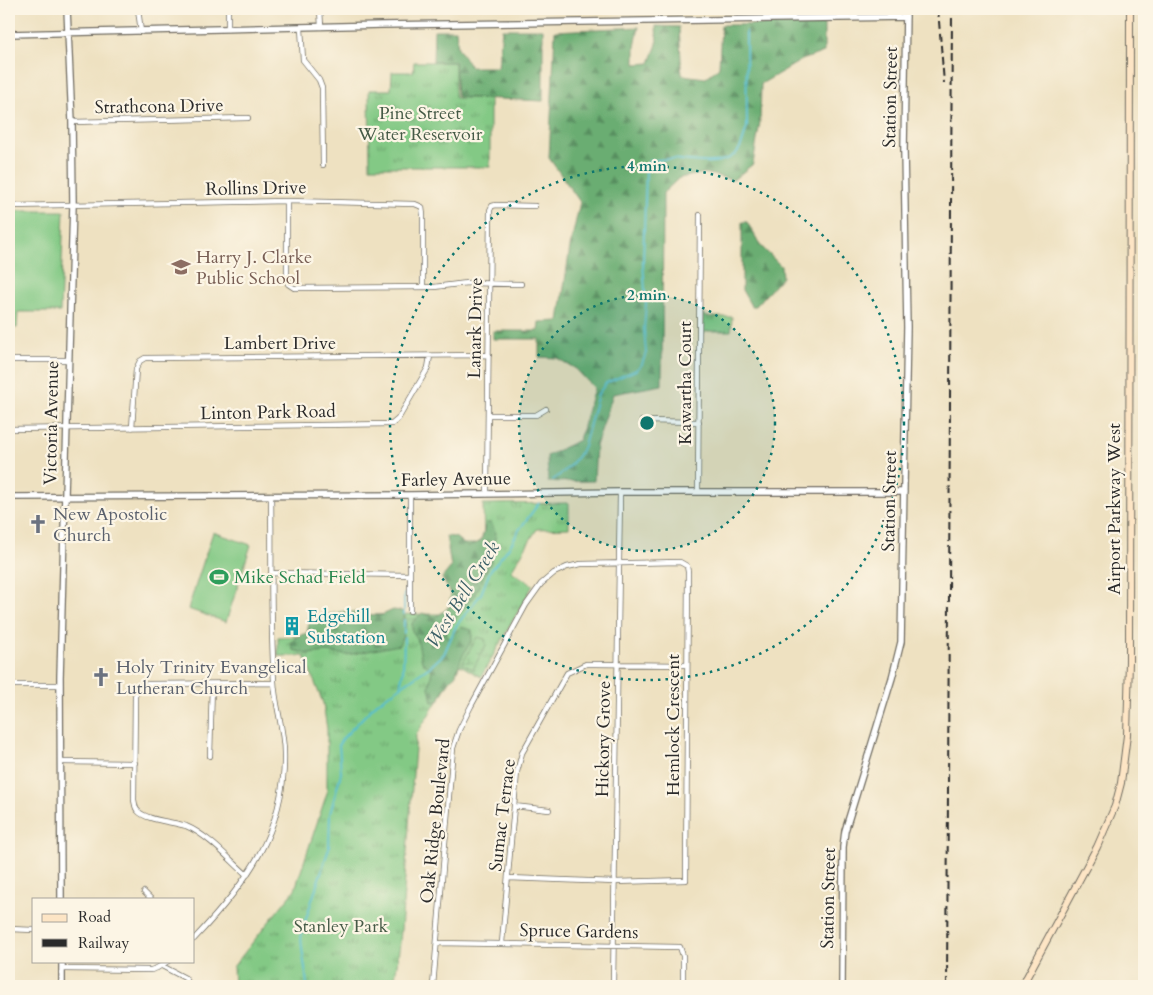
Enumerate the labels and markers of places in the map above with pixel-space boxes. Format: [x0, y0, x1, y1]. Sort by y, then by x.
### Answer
place label: Harry J. Clarke Public School [196, 245, 312, 291]
school or university icon: Harry J. Clarke Public School [170, 256, 192, 278]
centre of rings [638, 414, 656, 432]
place label: New Apostolic Church [53, 502, 167, 548]
church icon: New Apostolic Church [27, 513, 49, 535]
place label: Mike Schad Field [234, 565, 366, 590]
sports icon: Mike Schad Field [208, 566, 230, 588]
place label: Edgehill Substation [307, 604, 387, 650]
building icon: Edgehill Substation [281, 615, 303, 637]
place label: Holy Trinity Evangelical Lutheran Church [116, 655, 307, 701]
church icon: Holy Trinity Evangelical Lutheran Church [90, 666, 112, 688]

